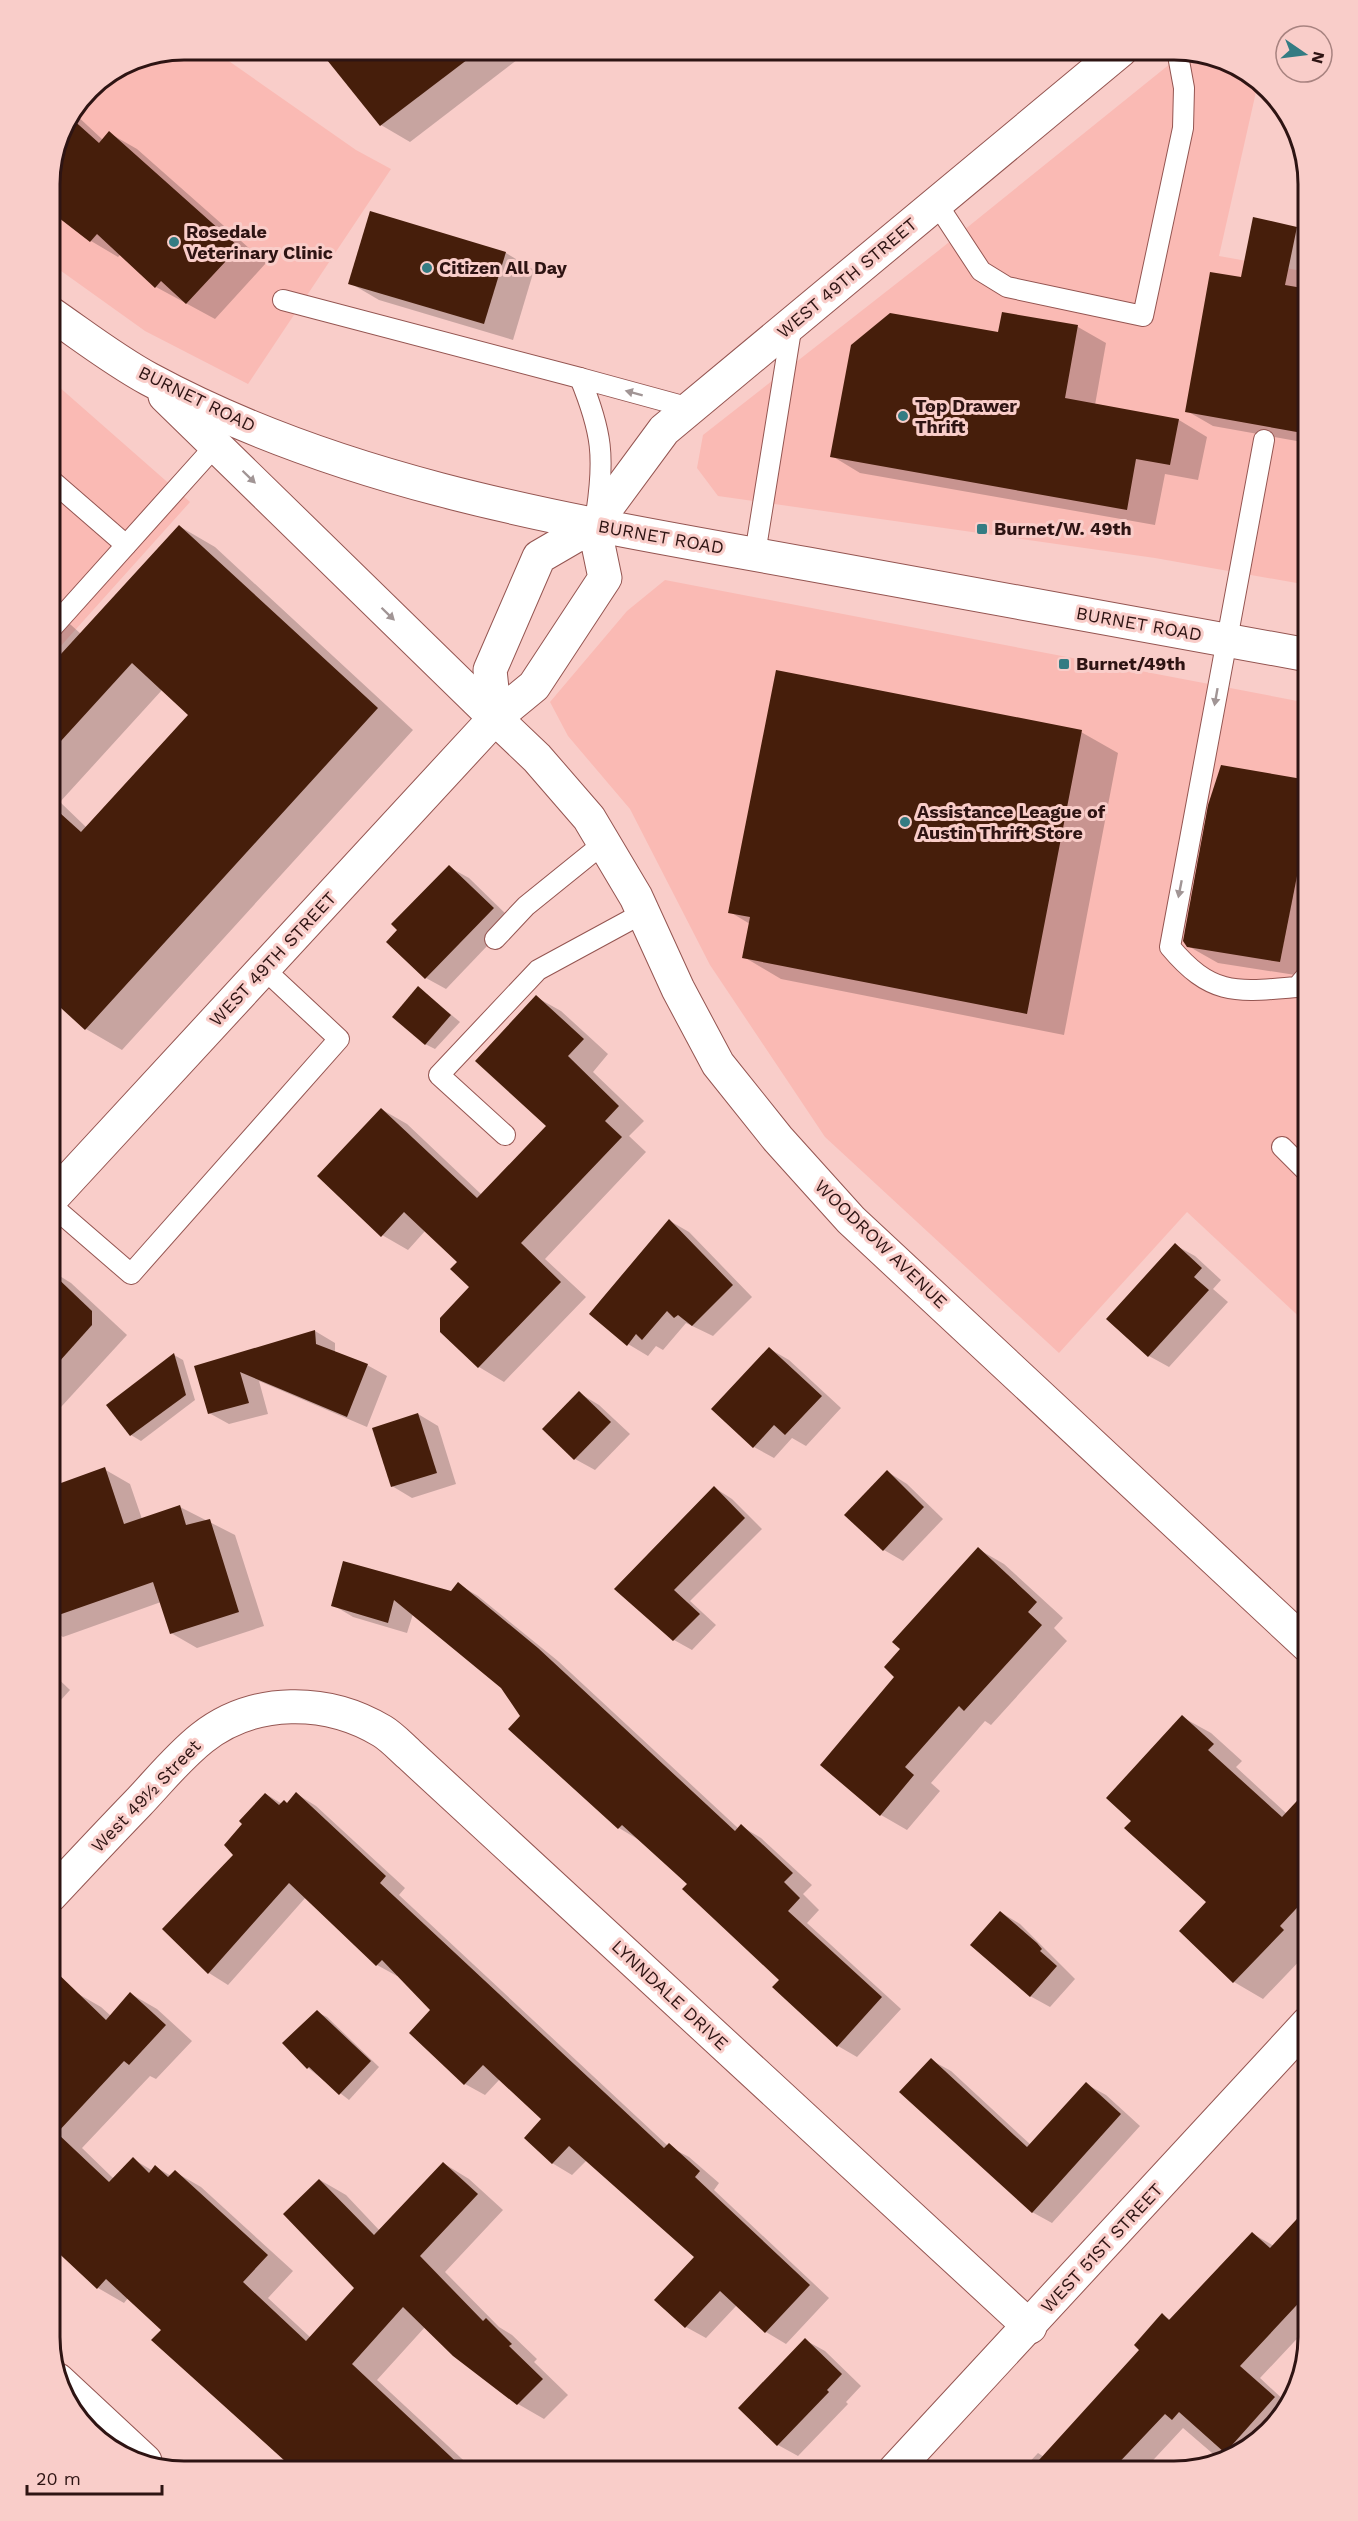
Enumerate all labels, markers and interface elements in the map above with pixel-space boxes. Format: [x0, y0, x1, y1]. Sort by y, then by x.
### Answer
north arrow [1274, 24, 1334, 84]
text: N [1307, 49, 1329, 66]
street label: WEST 49TH STREET [772, 213, 921, 342]
place label: Rosedale Veterinary Clinic [186, 221, 333, 263]
marker: Rosedale Veterinary Clinic [167, 235, 181, 249]
place label: Citizen All Day [439, 257, 568, 278]
marker: Citizen All Day [420, 261, 434, 275]
street label: BURNET ROAD [135, 361, 259, 436]
one-way arrow [625, 387, 643, 397]
place label: Top Drawer Thrift [915, 395, 1017, 437]
marker: Top Drawer Thrift [896, 409, 910, 423]
one-way arrow [242, 470, 256, 484]
street label: BURNET ROAD [596, 515, 726, 558]
place label: Burnet/W. 49th [994, 518, 1132, 539]
marker: Burnet/W. 49th [975, 522, 989, 536]
street label: BURNET ROAD [1074, 602, 1204, 645]
one-way arrow [381, 606, 395, 620]
place label: Burnet/49th [1076, 653, 1186, 674]
marker: Burnet/49th [1057, 657, 1071, 671]
one-way arrow [1211, 688, 1220, 707]
place label: Assistance League of Austin Thrift Store [917, 801, 1106, 843]
marker: Assistance League of Austin Thrift Store [898, 815, 912, 829]
one-way arrow [1176, 880, 1185, 899]
street label: WEST 49TH STREET [205, 887, 340, 1030]
street label: WOODROW AVENUE [811, 1175, 952, 1312]
street label: West 49½ Street [87, 1735, 205, 1856]
street label: LYNNDALE DRIVE [608, 1935, 733, 2054]
street label: WEST 51ST STREET [1036, 2179, 1167, 2317]
scale bar [27, 2458, 162, 2496]
text: 20 m [36, 2468, 81, 2489]

